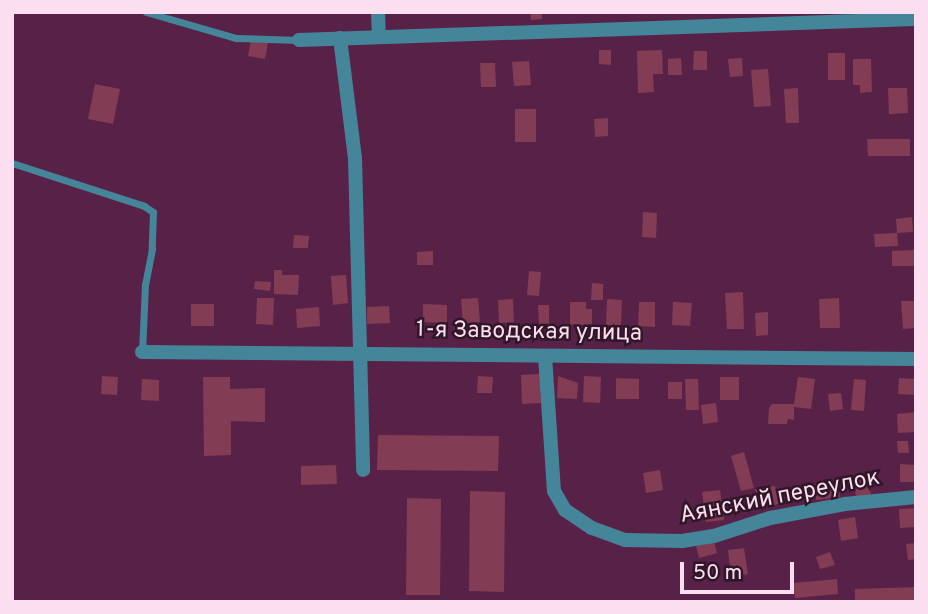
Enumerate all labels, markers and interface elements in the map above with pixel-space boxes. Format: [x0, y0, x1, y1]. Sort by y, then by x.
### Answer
street label: 1-я Заводская улица [416, 317, 642, 349]
street label: Аянский переулок [678, 465, 882, 531]
scale bar [683, 548, 797, 592]
text: 50 m [693, 560, 742, 587]

